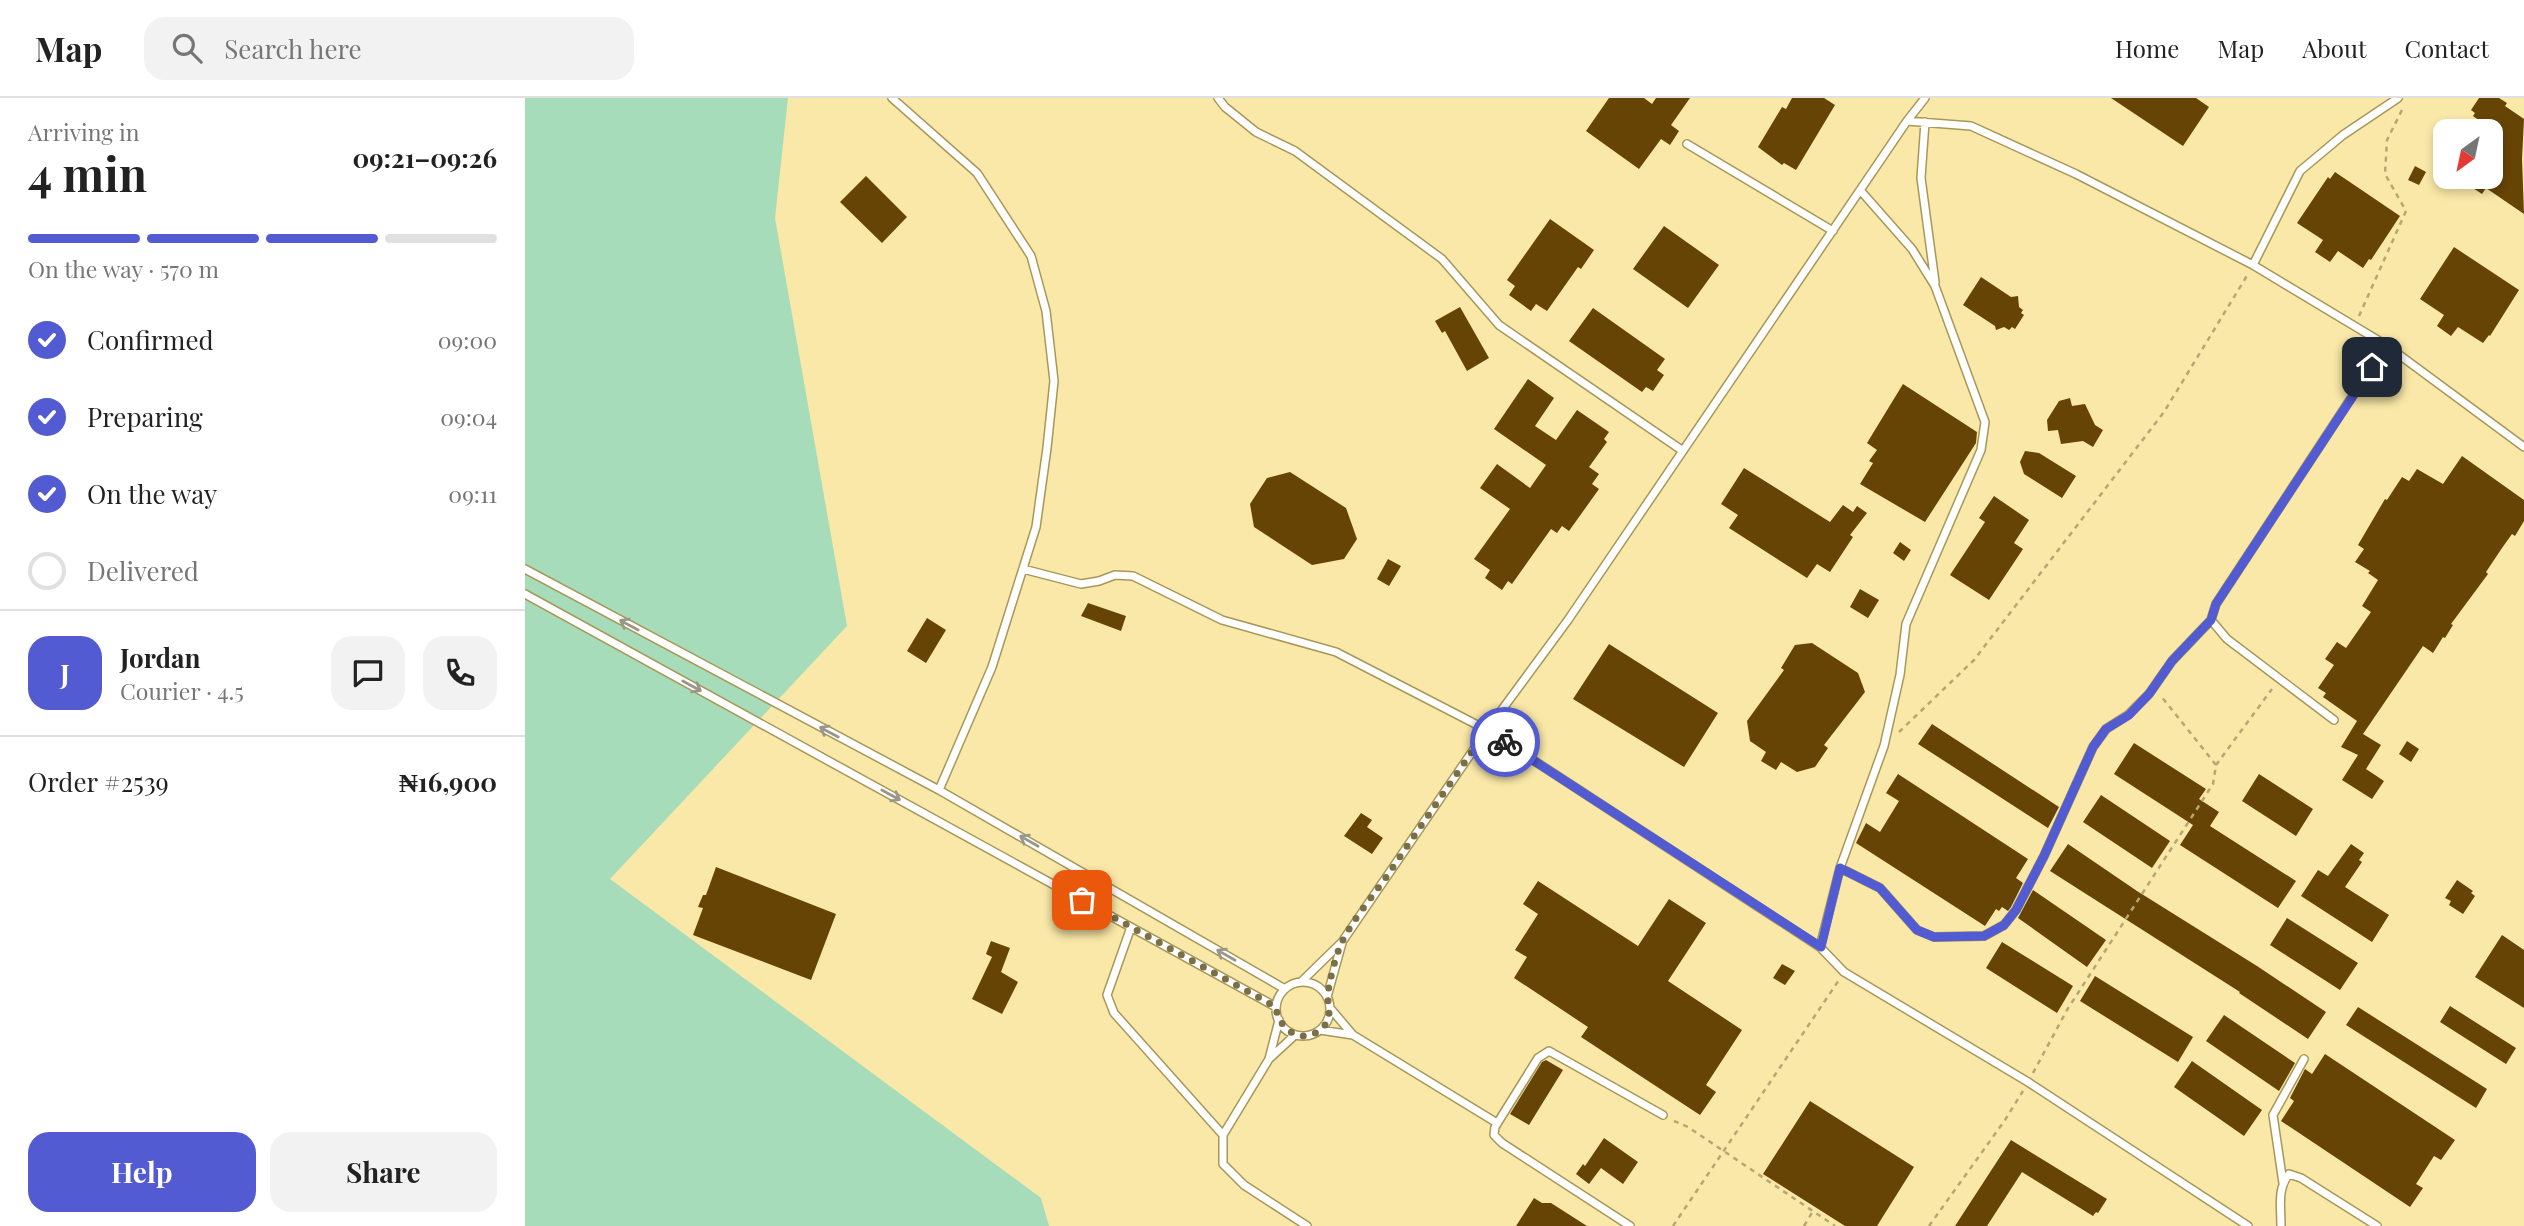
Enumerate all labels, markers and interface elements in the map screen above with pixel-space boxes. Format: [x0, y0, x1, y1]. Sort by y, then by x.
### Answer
search box [144, 17, 634, 80]
text: Map [35, 26, 102, 70]
icon: search [168, 29, 206, 67]
text: Search here [224, 31, 362, 66]
text: Home [2115, 32, 2179, 64]
text: Map [2217, 32, 2264, 64]
text: About [2302, 32, 2366, 64]
text: Contact [2404, 32, 2489, 64]
text: Arriving in [28, 116, 140, 147]
north arrow [2433, 119, 2503, 189]
map controls [2433, 119, 2503, 189]
text: 09:21–09:26 [352, 140, 497, 175]
text: 4 min [28, 142, 147, 204]
text: On the way · 570 m [28, 253, 219, 284]
icon: check [28, 321, 66, 359]
text: Confirmed [87, 322, 214, 357]
text: 09:00 [438, 324, 497, 355]
pin [2342, 337, 2402, 397]
icon: home [2353, 348, 2391, 386]
icon: check [28, 398, 66, 436]
text: Preparing [87, 399, 203, 434]
text: 09:04 [440, 401, 497, 432]
icon: check [28, 475, 66, 513]
text: On the way [87, 476, 217, 511]
text: 09:11 [448, 478, 497, 509]
text: Delivered [87, 553, 199, 588]
one-way arrow [619, 617, 639, 631]
button: chat [331, 636, 405, 710]
button: phone [423, 636, 497, 710]
text: Jordan [120, 640, 200, 675]
text: J [60, 656, 70, 691]
text: Courier · 4.5 [120, 675, 244, 706]
one-way arrow [681, 679, 702, 693]
courier [1470, 707, 1540, 777]
icon: bike [1486, 723, 1524, 761]
one-way arrow [820, 724, 840, 738]
text: Order #2539 [28, 764, 169, 799]
text: ₦16,900 [399, 764, 497, 799]
one-way arrow [881, 788, 901, 802]
one-way arrow [1019, 834, 1039, 848]
pin [1052, 870, 1112, 930]
icon: bag [1063, 881, 1101, 919]
one-way arrow [1216, 947, 1236, 961]
button: Help [28, 1132, 256, 1212]
button: Share [270, 1132, 497, 1212]

